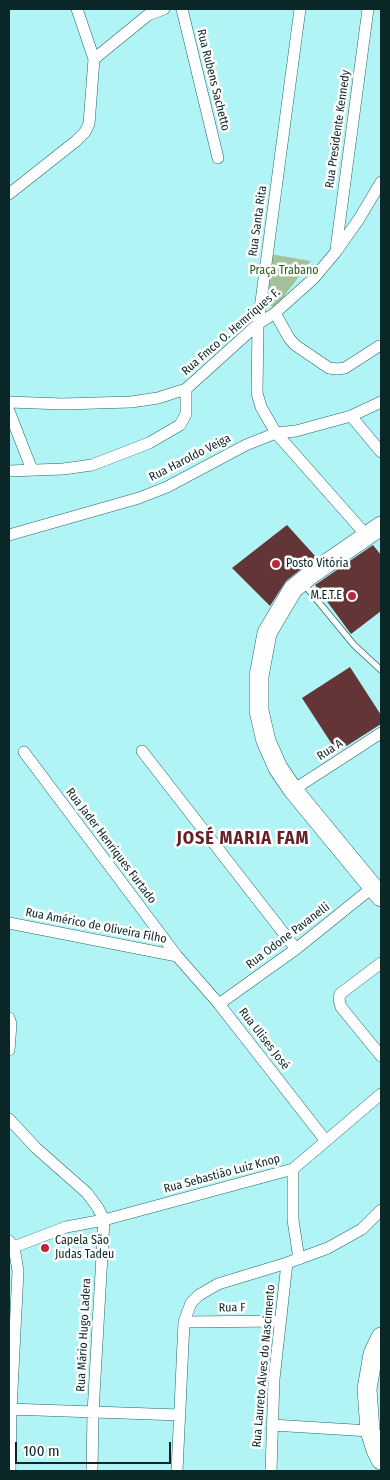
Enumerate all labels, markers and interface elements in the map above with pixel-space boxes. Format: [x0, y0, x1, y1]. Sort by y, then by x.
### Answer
street label: Rua Rubens Sachetto [193, 28, 233, 132]
street label: Rua Presidente Kennedy [323, 69, 353, 189]
street label: Rua Santa Rita [246, 185, 270, 257]
park label: Praça Trabano [249, 264, 319, 278]
street label: Rua Fmco O. Hemriques F. [179, 285, 283, 379]
street label: Rua Haroldo Veiga [147, 431, 233, 485]
place label: Posto Vitória [286, 557, 349, 571]
marker: Posto Vitória [270, 558, 282, 570]
place label: M.E.T.E [310, 589, 342, 603]
marker: M.E.T.E [346, 590, 358, 602]
street label: Rua A [314, 736, 346, 764]
street label: Rua Jader Henriques Furtado [63, 785, 159, 907]
district label: JOSÉ MARIA FAM [175, 828, 311, 850]
street label: Rua Odone Pavanelli [243, 900, 333, 972]
street label: Rua Américo de Oliveira Filho [24, 905, 168, 947]
street label: Rua Ulises José [235, 1005, 293, 1073]
street label: Rua Sebastião Luiz Knop [162, 1152, 282, 1196]
place label: Capela São Judas Tadeu [55, 1234, 114, 1262]
marker: Capela São Judas Tadeu [39, 1242, 51, 1254]
street label: Rua Mário Hugo Ladera [74, 1278, 94, 1392]
street label: Rua Laureto Alves do Nascimento [250, 1284, 278, 1448]
street label: Rua F [218, 1301, 246, 1315]
scale bar [18, 1432, 174, 1464]
text: 100 m [23, 1442, 60, 1460]

